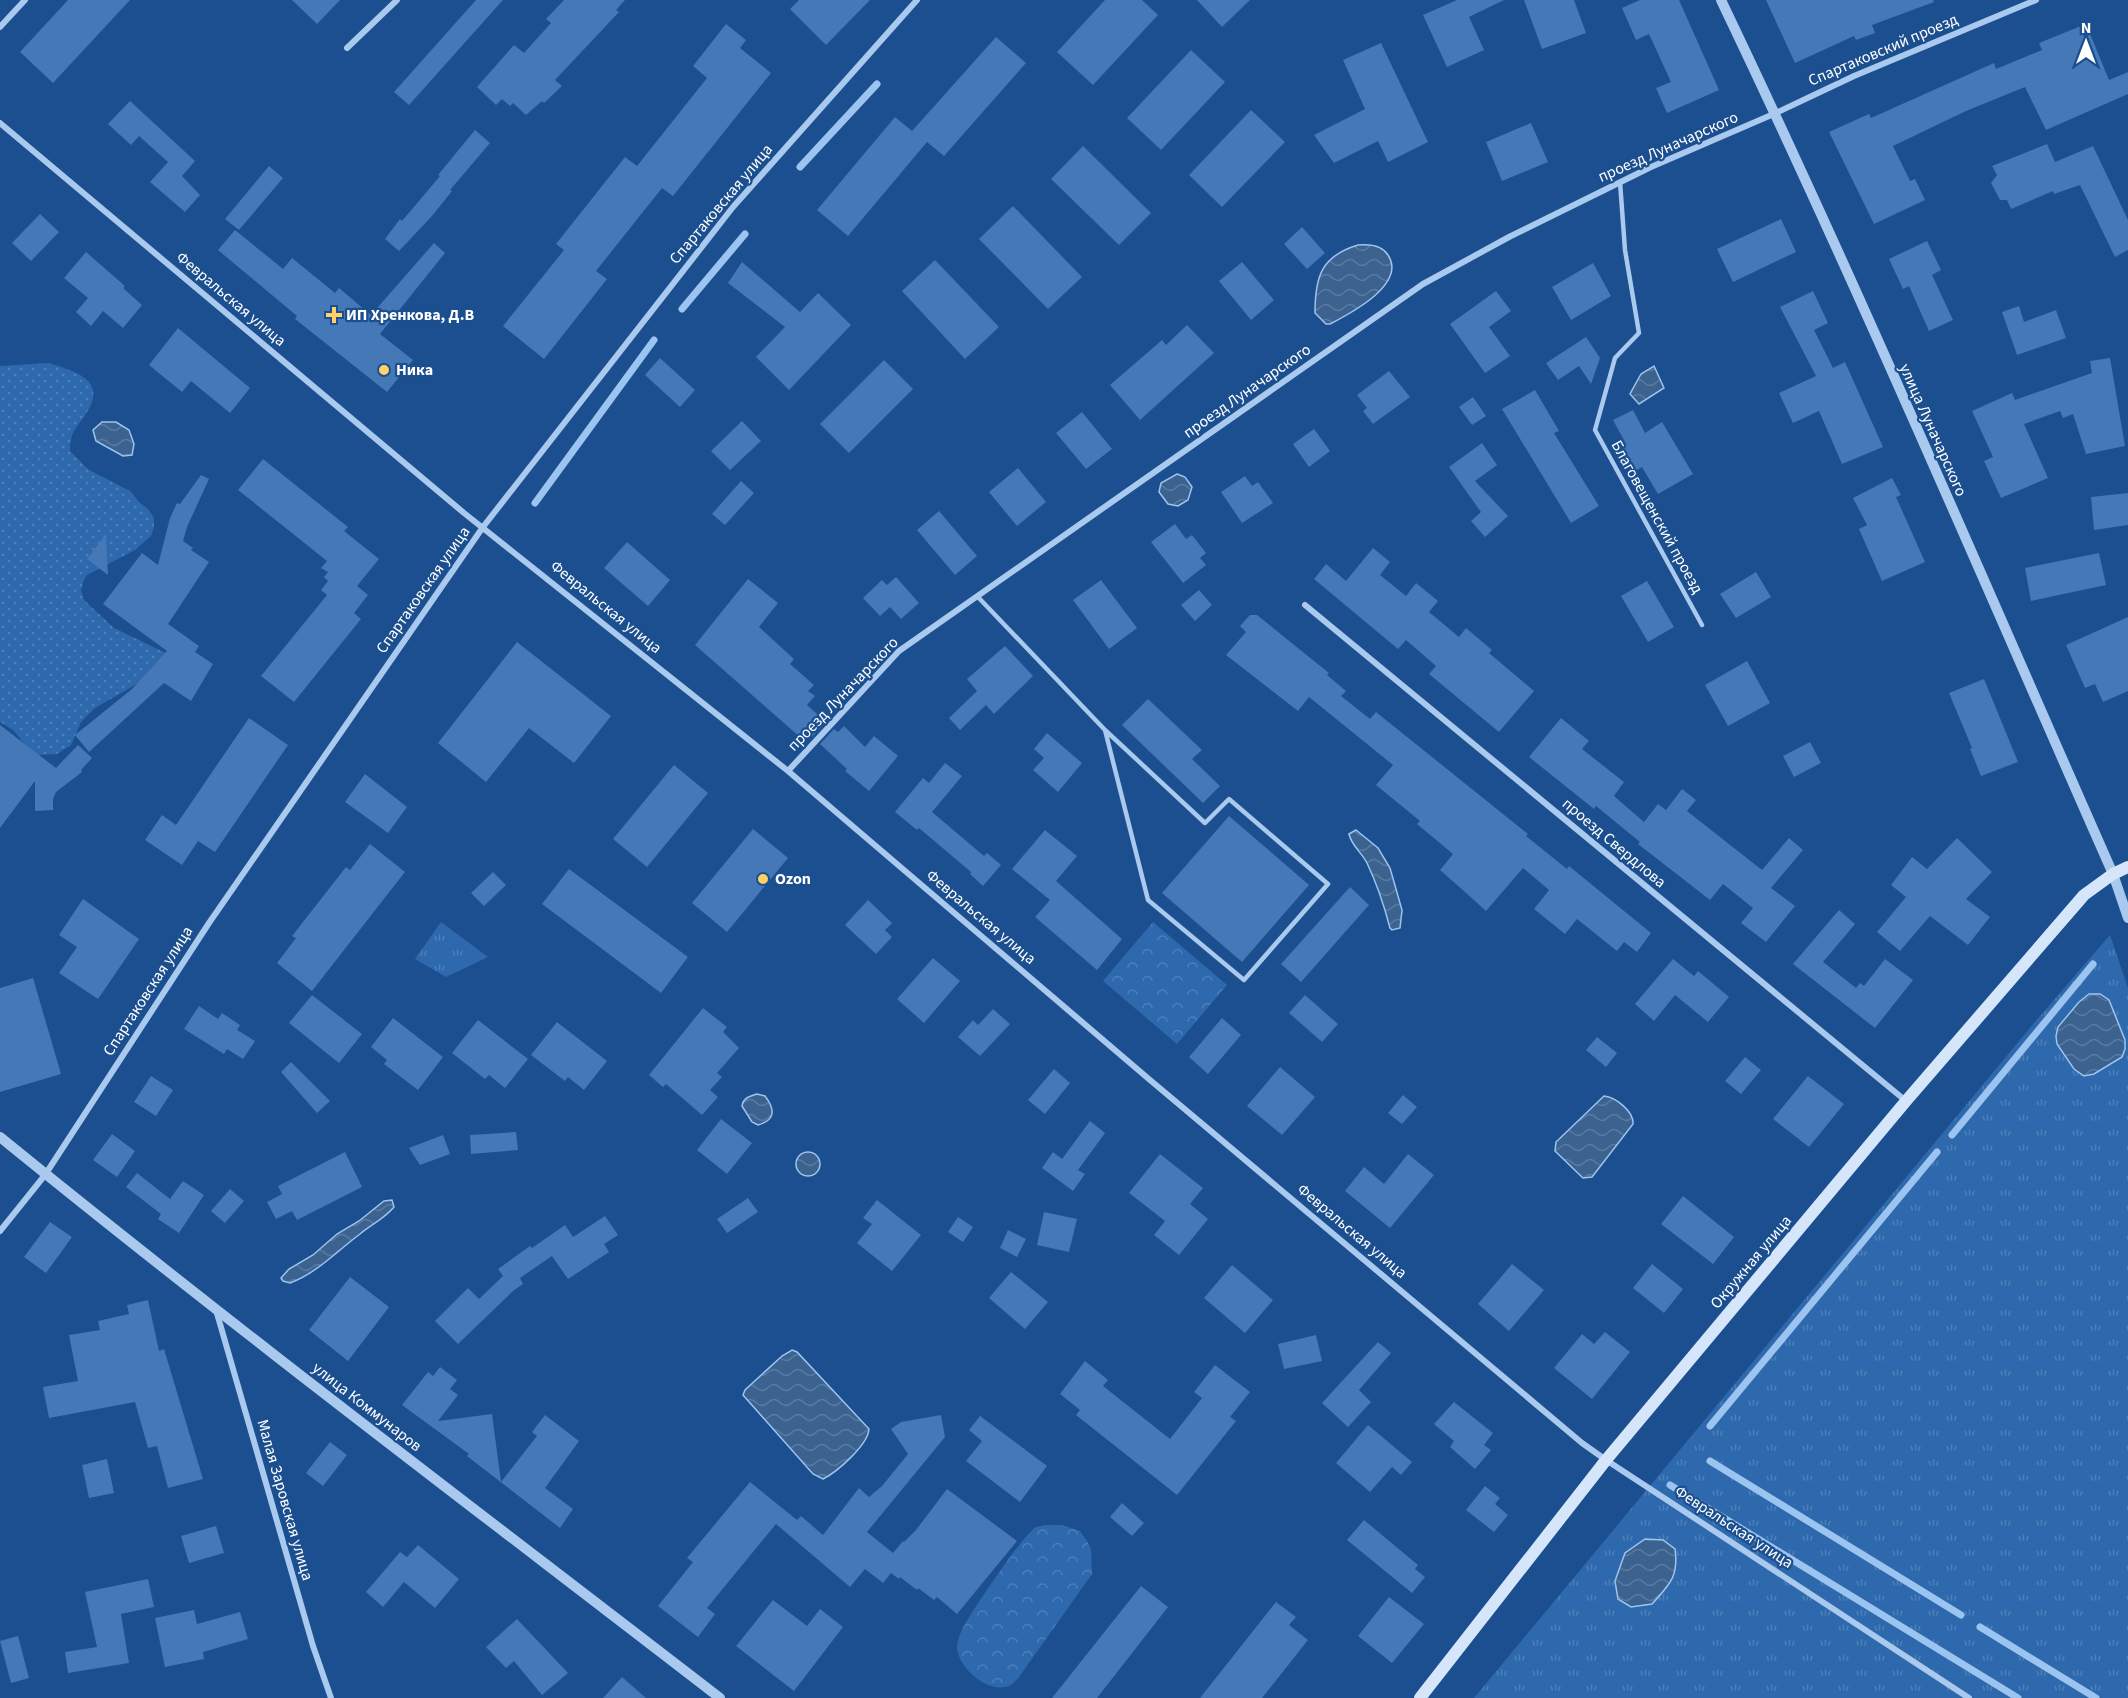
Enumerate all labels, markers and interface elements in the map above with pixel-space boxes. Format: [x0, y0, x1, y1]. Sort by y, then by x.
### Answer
street label: Спартаковский проезд [1805, 8, 1962, 92]
north arrow [2056, 12, 2116, 72]
text: N [2081, 17, 2091, 39]
street label: проезд Луначарского [1594, 106, 1742, 188]
street label: Спартаковская улица [664, 139, 778, 269]
street label: Февральская улица [171, 246, 291, 352]
place label: ИП Хренкова, Д.В [346, 304, 474, 326]
marker: ИП Хренкова, Д.В [327, 308, 341, 322]
street label: проезд Луначарского [1179, 339, 1315, 443]
place label: Ника [396, 359, 433, 381]
street label: улица Луначарского [1894, 360, 1972, 500]
marker: Ника [377, 363, 391, 377]
street label: Благовещенский проезд [1606, 436, 1709, 598]
street label: Спартаковская улица [371, 522, 475, 658]
street label: Февральская улица [546, 555, 666, 659]
street label: проезд Луначарского [783, 632, 903, 756]
street label: проезд Свердлова [1557, 793, 1671, 893]
street label: Февральская улица [921, 864, 1041, 970]
place label: Ozon [775, 868, 811, 890]
marker: Ozon [756, 872, 770, 886]
street label: Спартаковская улица [98, 922, 198, 1060]
street label: Февральская улица [1292, 1178, 1412, 1284]
street label: Окружная улица [1705, 1210, 1797, 1314]
street label: улица Коммунаров [308, 1357, 426, 1457]
street label: Малая Заровская улица [251, 1417, 319, 1583]
street label: Февральская улица [1670, 1480, 1798, 1574]

